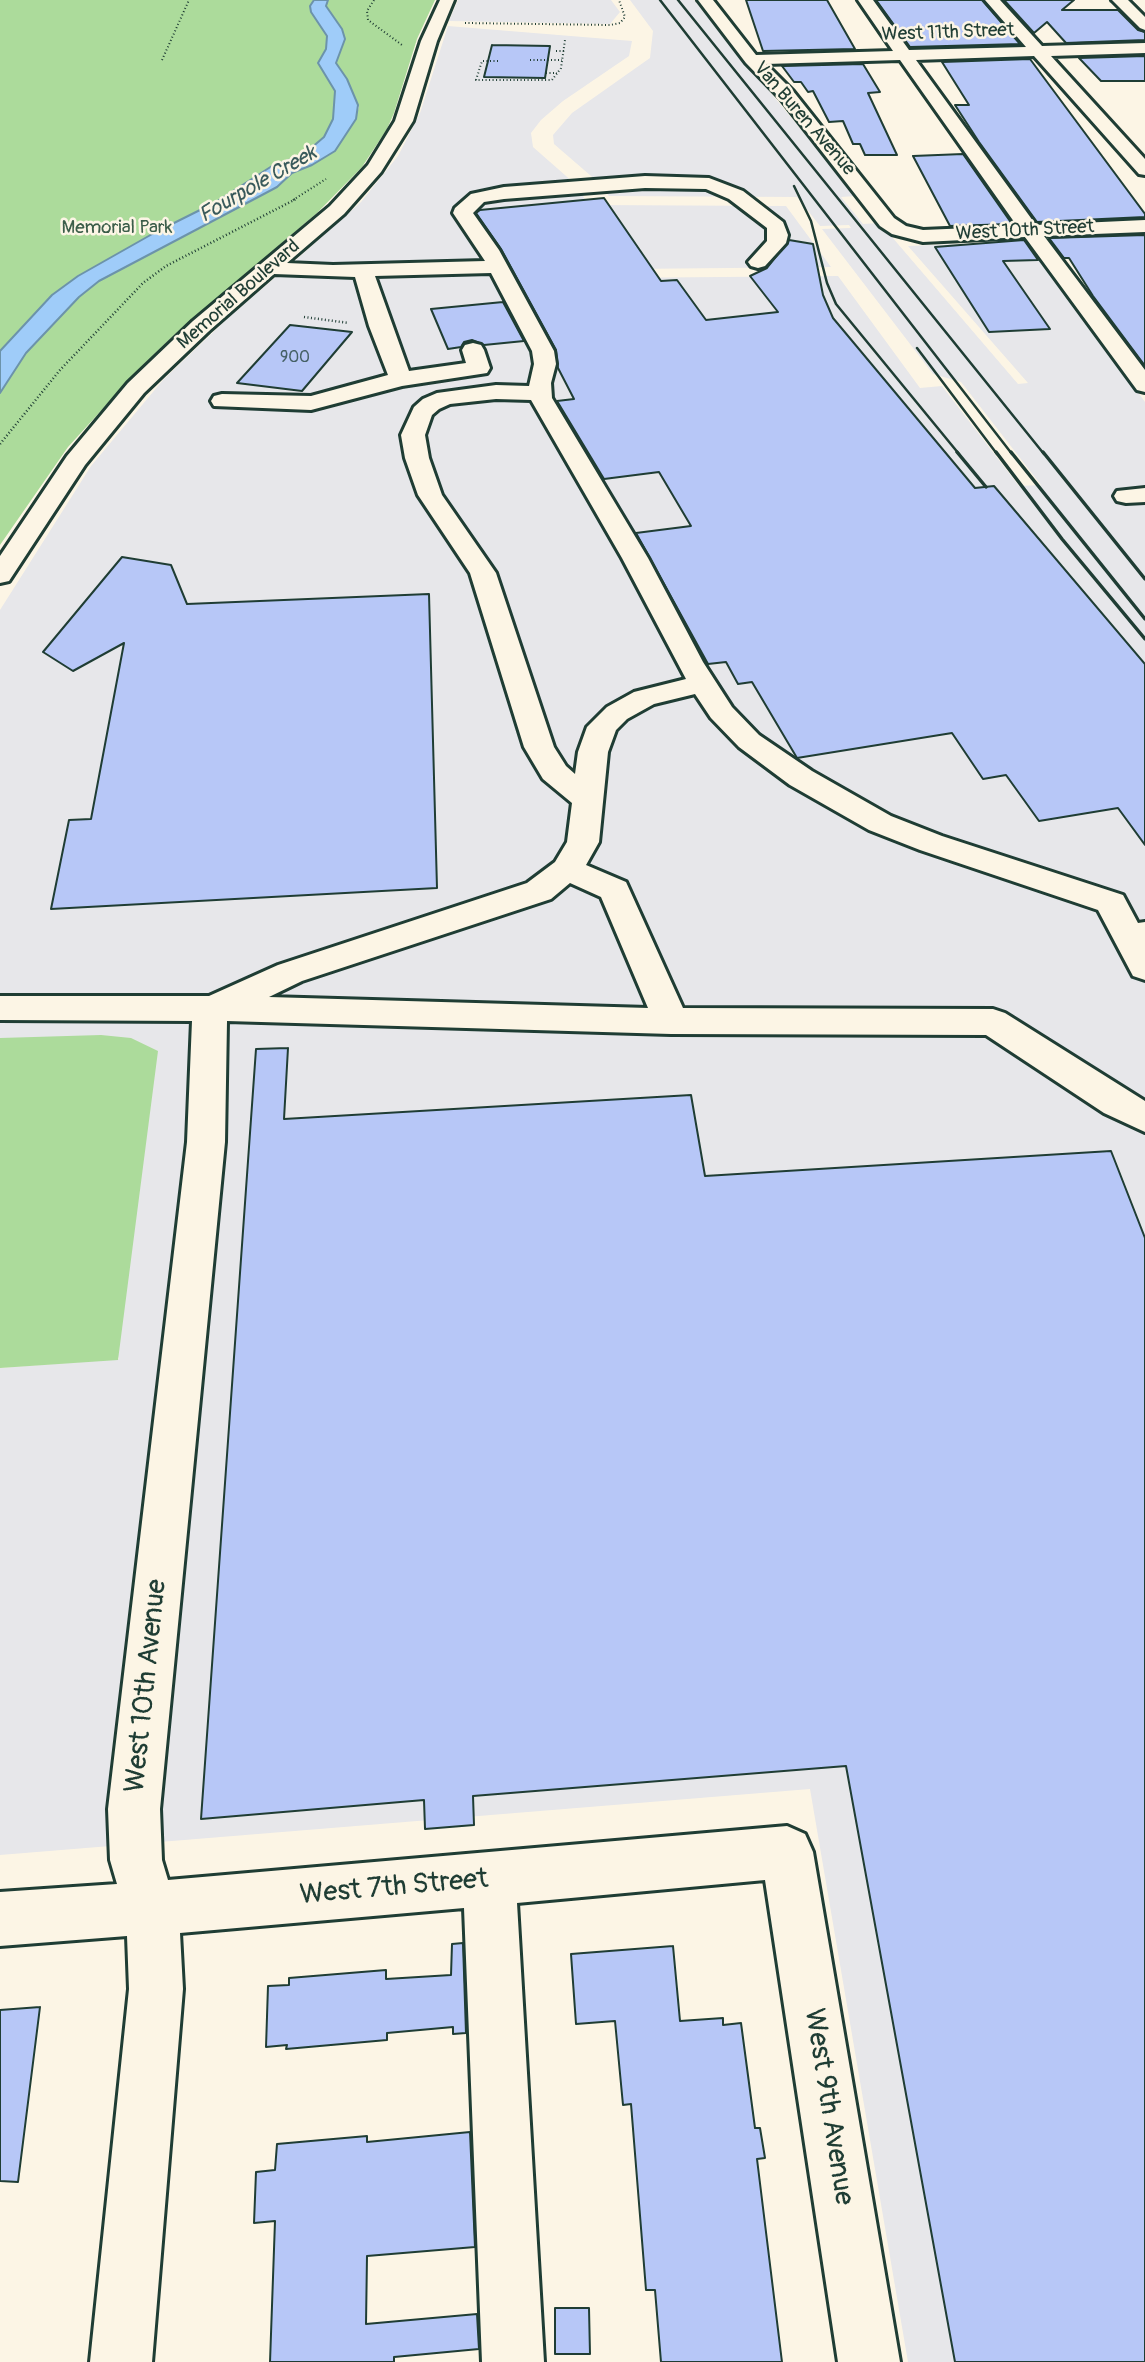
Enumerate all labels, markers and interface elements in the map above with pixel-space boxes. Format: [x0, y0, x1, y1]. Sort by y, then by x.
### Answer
street label: West 11th Street [881, 19, 1015, 47]
street label: Van Buren Avenue [748, 57, 860, 181]
water label: Fourpole Creek [195, 141, 321, 229]
street label: West 10th Street [955, 216, 1095, 246]
park label: Memorial Park [62, 217, 172, 239]
street label: Memorial Boulevard [173, 236, 305, 354]
house number: 900 [280, 348, 310, 368]
street label: West 10th Avenue [119, 1578, 175, 1794]
street label: West 7th Street [298, 1863, 490, 1913]
street label: West 9th Avenue [796, 2006, 860, 2208]

